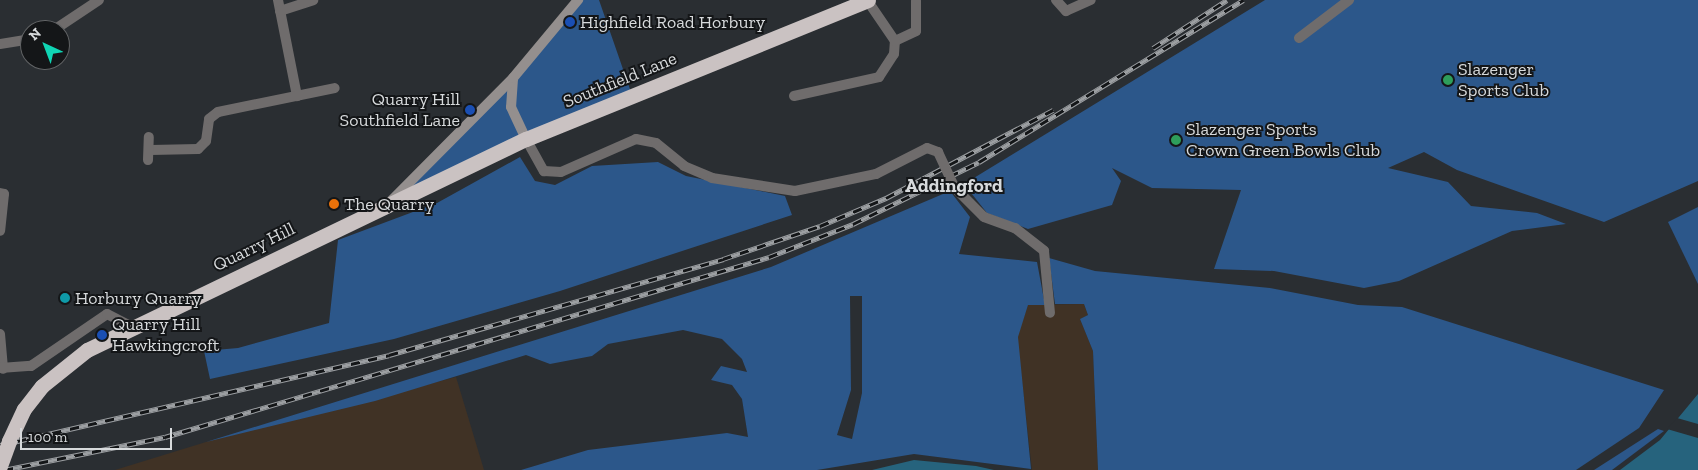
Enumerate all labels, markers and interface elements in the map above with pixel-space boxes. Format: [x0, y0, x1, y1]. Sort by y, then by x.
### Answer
place label: Highfield Road Horbury [580, 11, 765, 33]
marker: Highfield Road Horbury [564, 16, 576, 28]
north arrow [20, 20, 70, 70]
text: N [25, 25, 45, 44]
street label: Southfield Lane [560, 47, 680, 113]
place label: Slazenger Sports Club [1458, 59, 1549, 102]
marker: Slazenger Sports Club [1442, 74, 1454, 86]
place label: Quarry Hill Southfield Lane [340, 89, 460, 132]
marker: Quarry Hill Southfield Lane [464, 104, 476, 116]
place label: Slazenger Sports Crown Green Bowls Club [1186, 119, 1380, 162]
marker: Slazenger Sports Crown Green Bowls Club [1170, 134, 1182, 146]
district label: Addingford [905, 175, 1003, 197]
place label: The Quarry [344, 193, 434, 215]
marker: The Quarry [328, 198, 340, 210]
street label: Quarry Hill [209, 218, 299, 276]
place label: Horbury Quarry [75, 287, 202, 309]
marker: Horbury Quarry [59, 292, 71, 304]
place label: Quarry Hill Hawkingcroft [112, 314, 219, 356]
marker: Quarry Hill Hawkingcroft [96, 329, 108, 341]
scale bar [22, 418, 175, 450]
text: 100 m [28, 428, 67, 446]

